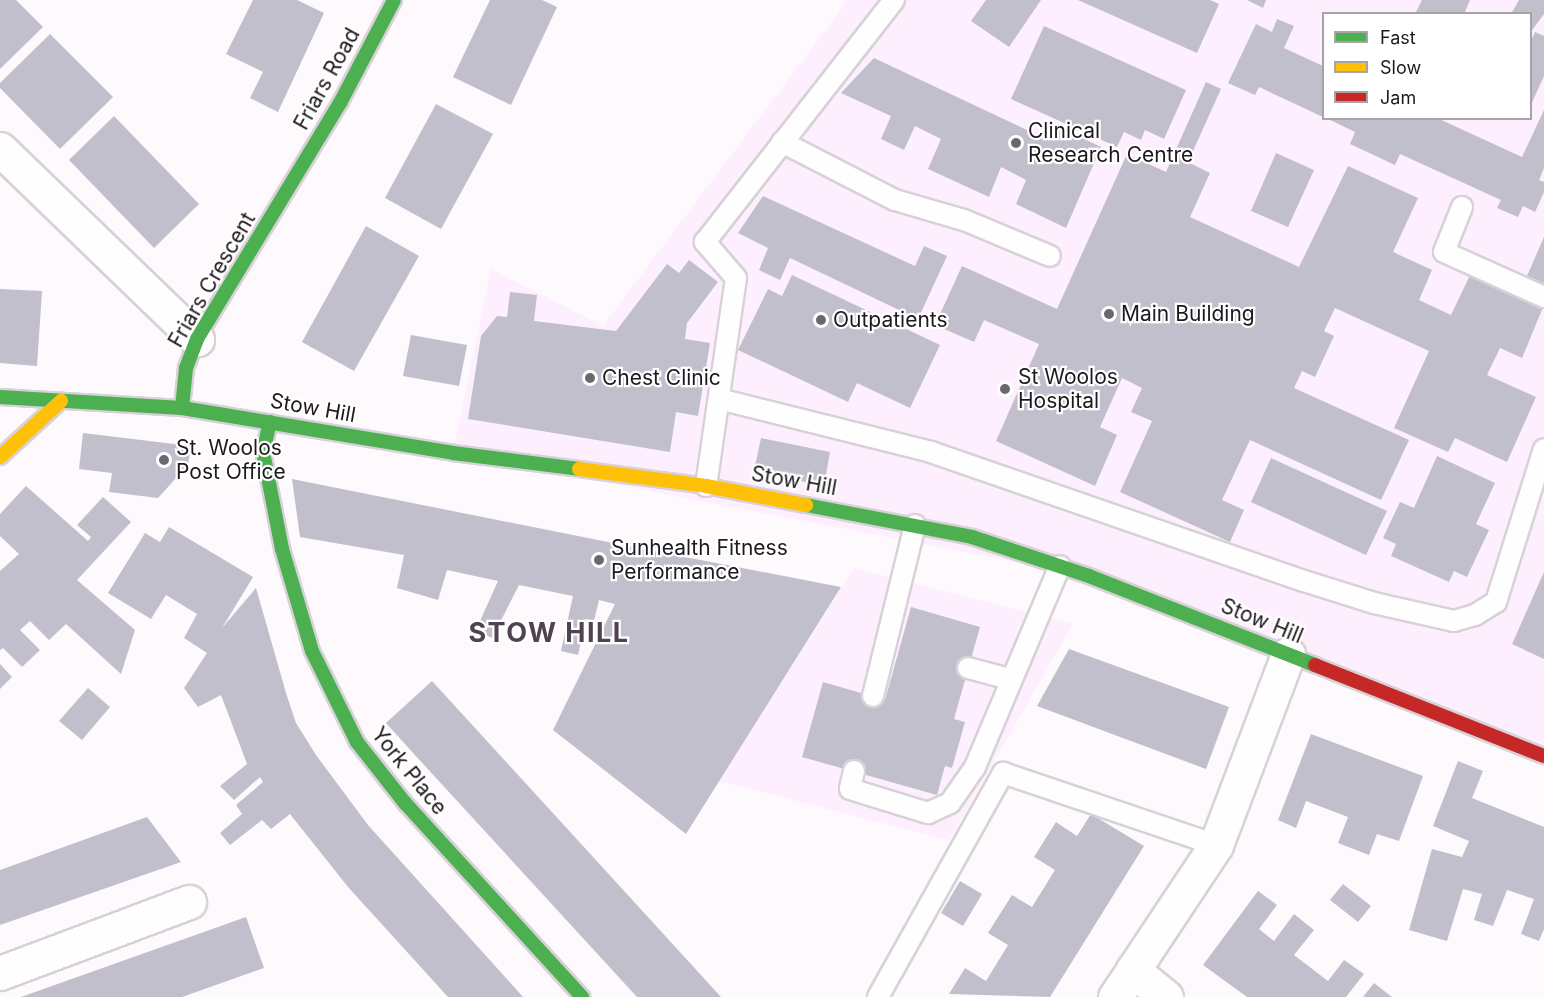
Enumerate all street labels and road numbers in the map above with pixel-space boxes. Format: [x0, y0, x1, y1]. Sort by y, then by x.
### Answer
street label: Friars Road [289, 24, 365, 134]
street label: Friars Crescent [163, 208, 261, 352]
street label: Stow Hill [268, 388, 358, 428]
street label: Stow Hill [749, 461, 839, 501]
street label: Stow Hill [1217, 593, 1307, 649]
street label: York Place [366, 722, 452, 820]

